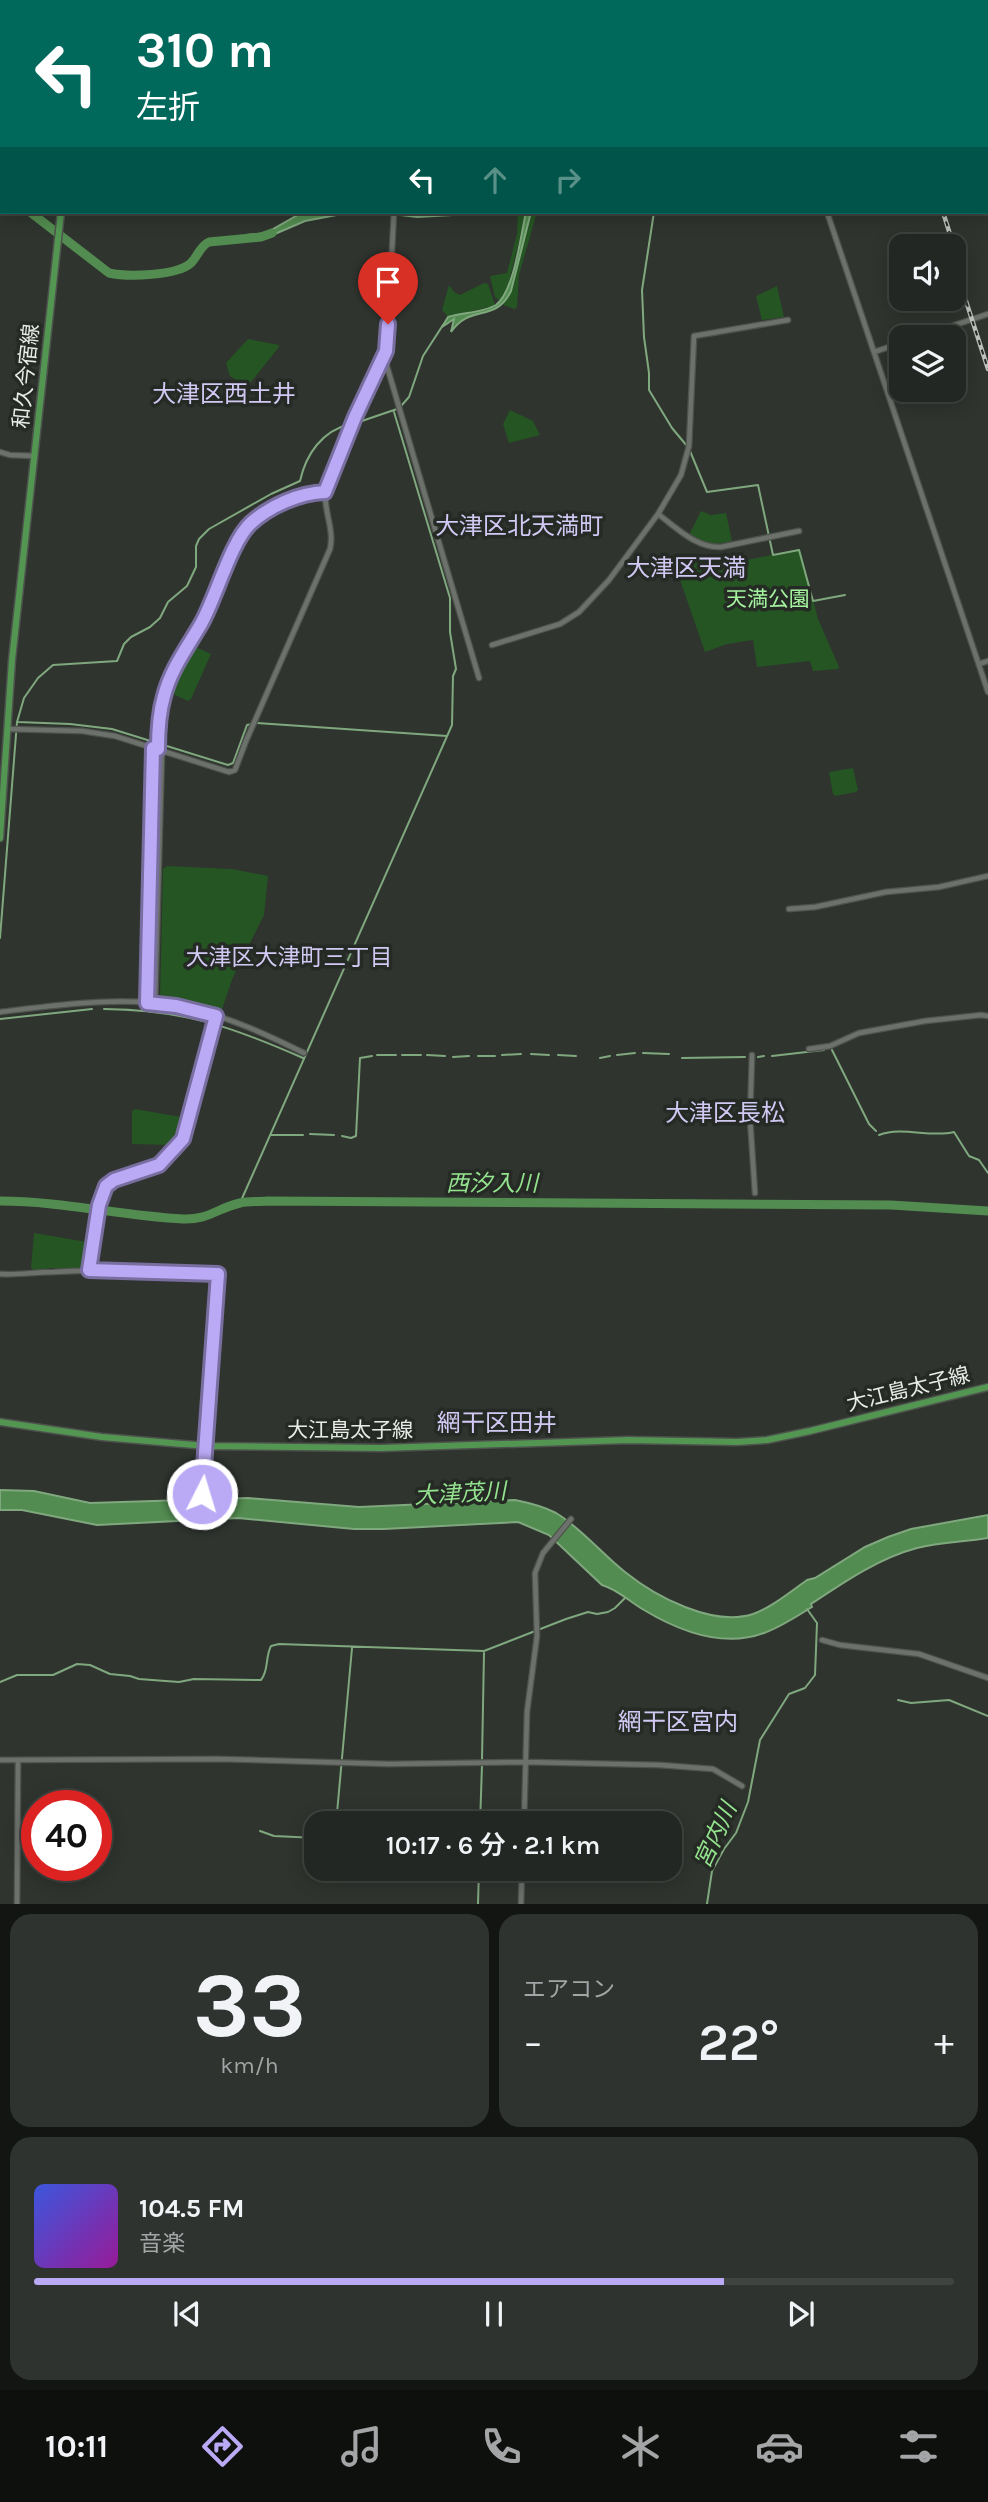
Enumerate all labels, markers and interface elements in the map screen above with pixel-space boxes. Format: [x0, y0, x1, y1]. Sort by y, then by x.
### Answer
text: 310 m [136, 22, 274, 79]
icon: left [21, 28, 112, 119]
text: 左折 [136, 89, 200, 126]
icon: left [403, 161, 441, 199]
icon: ahead [476, 161, 514, 199]
icon: right [549, 161, 587, 199]
map controls [889, 234, 966, 402]
button: sound [889, 234, 966, 311]
pin [358, 252, 418, 324]
icon: arrive [369, 263, 407, 301]
street label: 和久今宿線 [9, 323, 43, 429]
button: layers [889, 325, 966, 402]
district label: 大津区西土井 [152, 380, 296, 408]
district label: 大津区北天満町 [435, 512, 603, 540]
district label: 大津区天満 [626, 554, 746, 582]
park label: 天満公園 [726, 587, 810, 611]
district label: 大津区大津町三丁目 [186, 944, 393, 971]
district label: 大津区長松 [665, 1099, 785, 1127]
water label: 西汐入川 [446, 1170, 541, 1197]
street label: 大江島太子線 [844, 1362, 972, 1416]
district label: 網干区田井 [437, 1409, 557, 1437]
street label: 大江島太子線 [287, 1418, 413, 1442]
position arrow [165, 1457, 239, 1531]
water label: 大津茂川 [413, 1477, 510, 1509]
district label: 網干区宮内 [618, 1708, 738, 1736]
speed limit sign: 40 [21, 1790, 112, 1881]
water label: 宮内川 [689, 1796, 744, 1872]
text: 10:17 · 6 分 · 2.1 km [386, 1830, 600, 1861]
text: 33 [193, 1953, 306, 2059]
text: エアコン [523, 1976, 615, 2003]
text: 22° [698, 2012, 779, 2073]
text: − [523, 2020, 543, 2065]
text: + [934, 2020, 954, 2065]
text: km/h [220, 2052, 279, 2079]
text: 104.5 FM [139, 2193, 244, 2224]
text: 音楽 [139, 2230, 185, 2257]
icon: previous [168, 2295, 206, 2333]
icon: pause [475, 2295, 513, 2333]
icon: next [782, 2295, 820, 2333]
icon: directions [198, 2422, 247, 2471]
icon: music [337, 2422, 386, 2471]
icon: phone [477, 2422, 526, 2471]
icon: climate [616, 2422, 665, 2471]
icon: car [755, 2422, 804, 2471]
icon: filters [894, 2422, 943, 2471]
text: 10:11 [45, 2428, 108, 2465]

